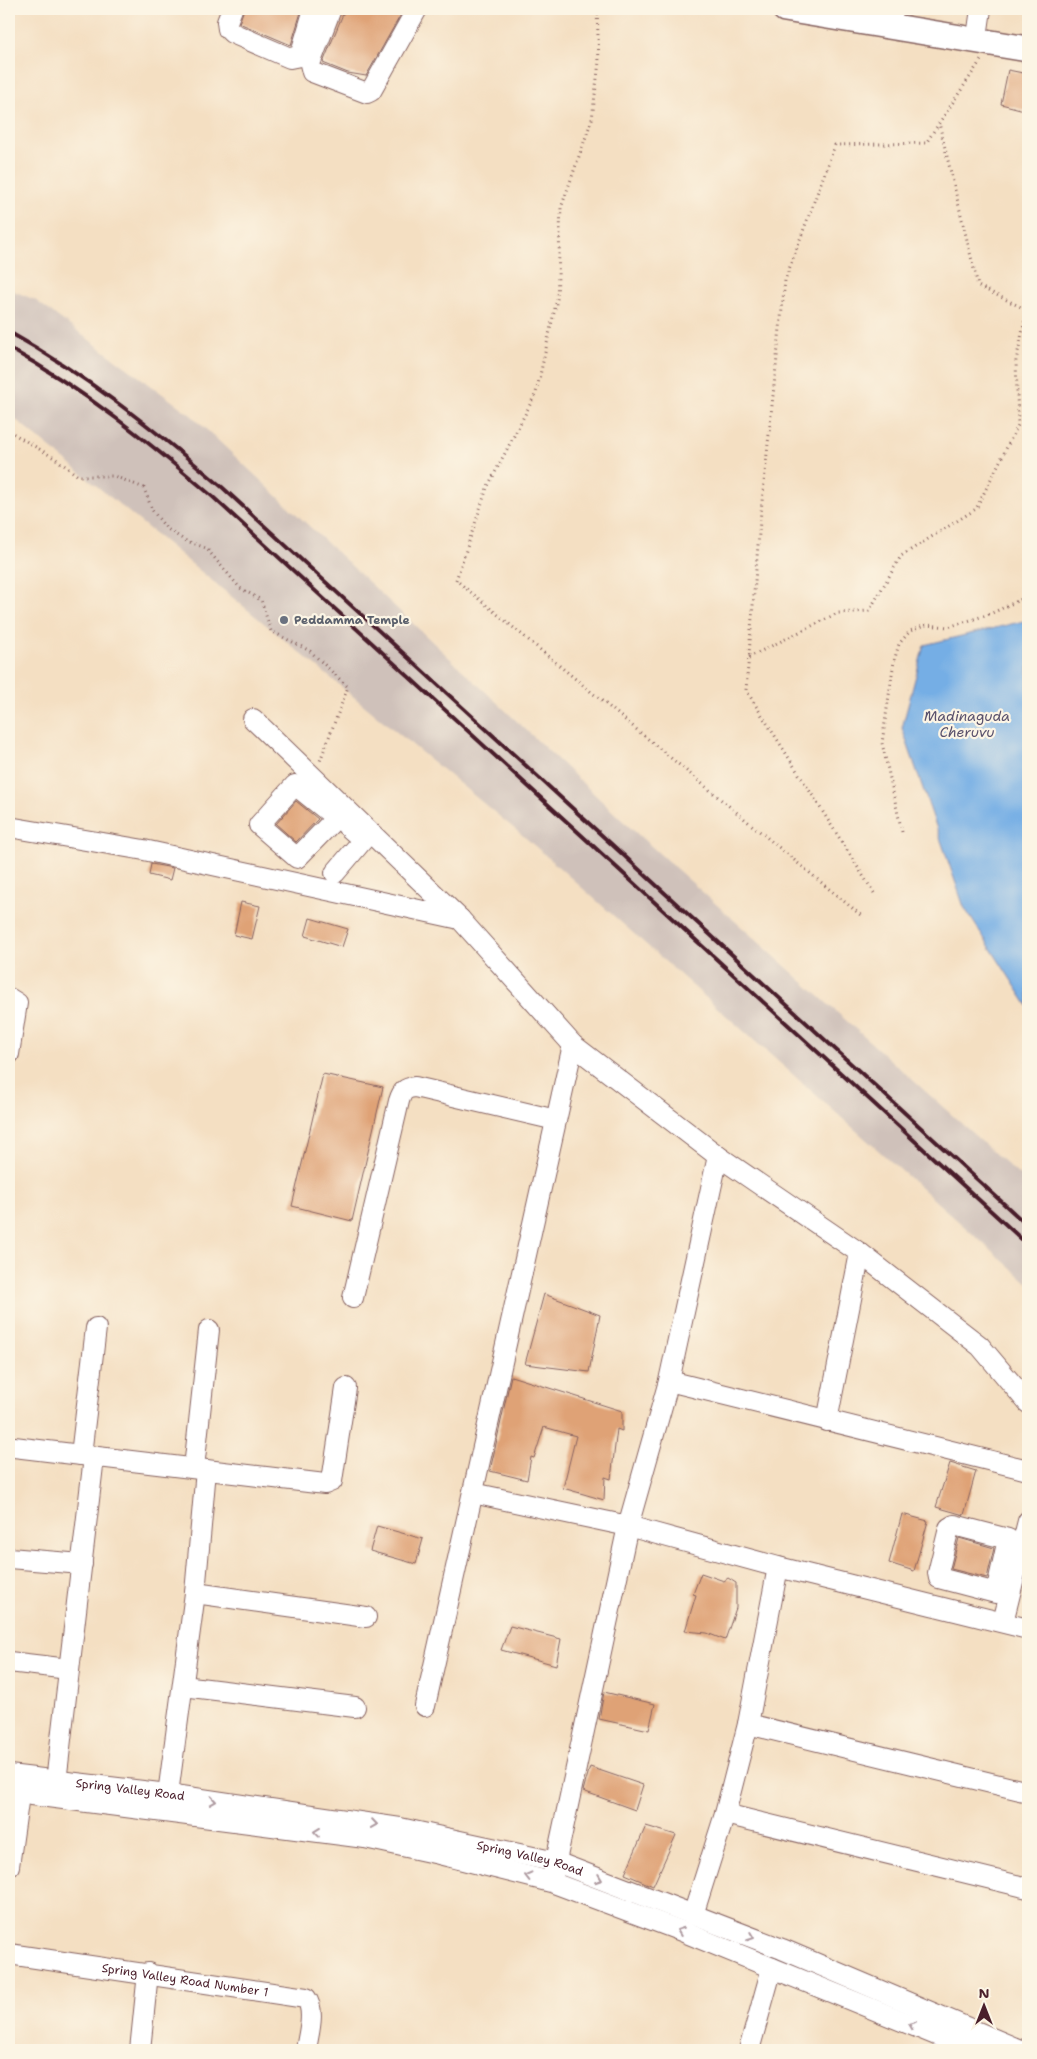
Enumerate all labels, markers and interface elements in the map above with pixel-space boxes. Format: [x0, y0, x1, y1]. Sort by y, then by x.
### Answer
place label: Peddamma Temple [294, 612, 410, 628]
marker: Peddamma Temple [278, 614, 290, 626]
water label: Madinaguda Cheruvu [924, 707, 1010, 741]
street label: Spring Valley Road [75, 1775, 186, 1804]
one-way arrow [209, 1795, 218, 1805]
one-way arrow [371, 1818, 379, 1829]
one-way arrow [313, 1827, 321, 1838]
street label: Spring Valley Road [475, 1837, 586, 1880]
one-way arrow [523, 1871, 532, 1882]
one-way arrow [595, 1873, 603, 1883]
one-way arrow [677, 1927, 685, 1937]
one-way arrow [746, 1931, 755, 1942]
street label: Spring Valley Road Number 1 [101, 1960, 270, 2000]
north arrow [960, 1982, 1010, 2032]
text: N [978, 1984, 990, 2002]
one-way arrow [908, 2021, 917, 2032]

